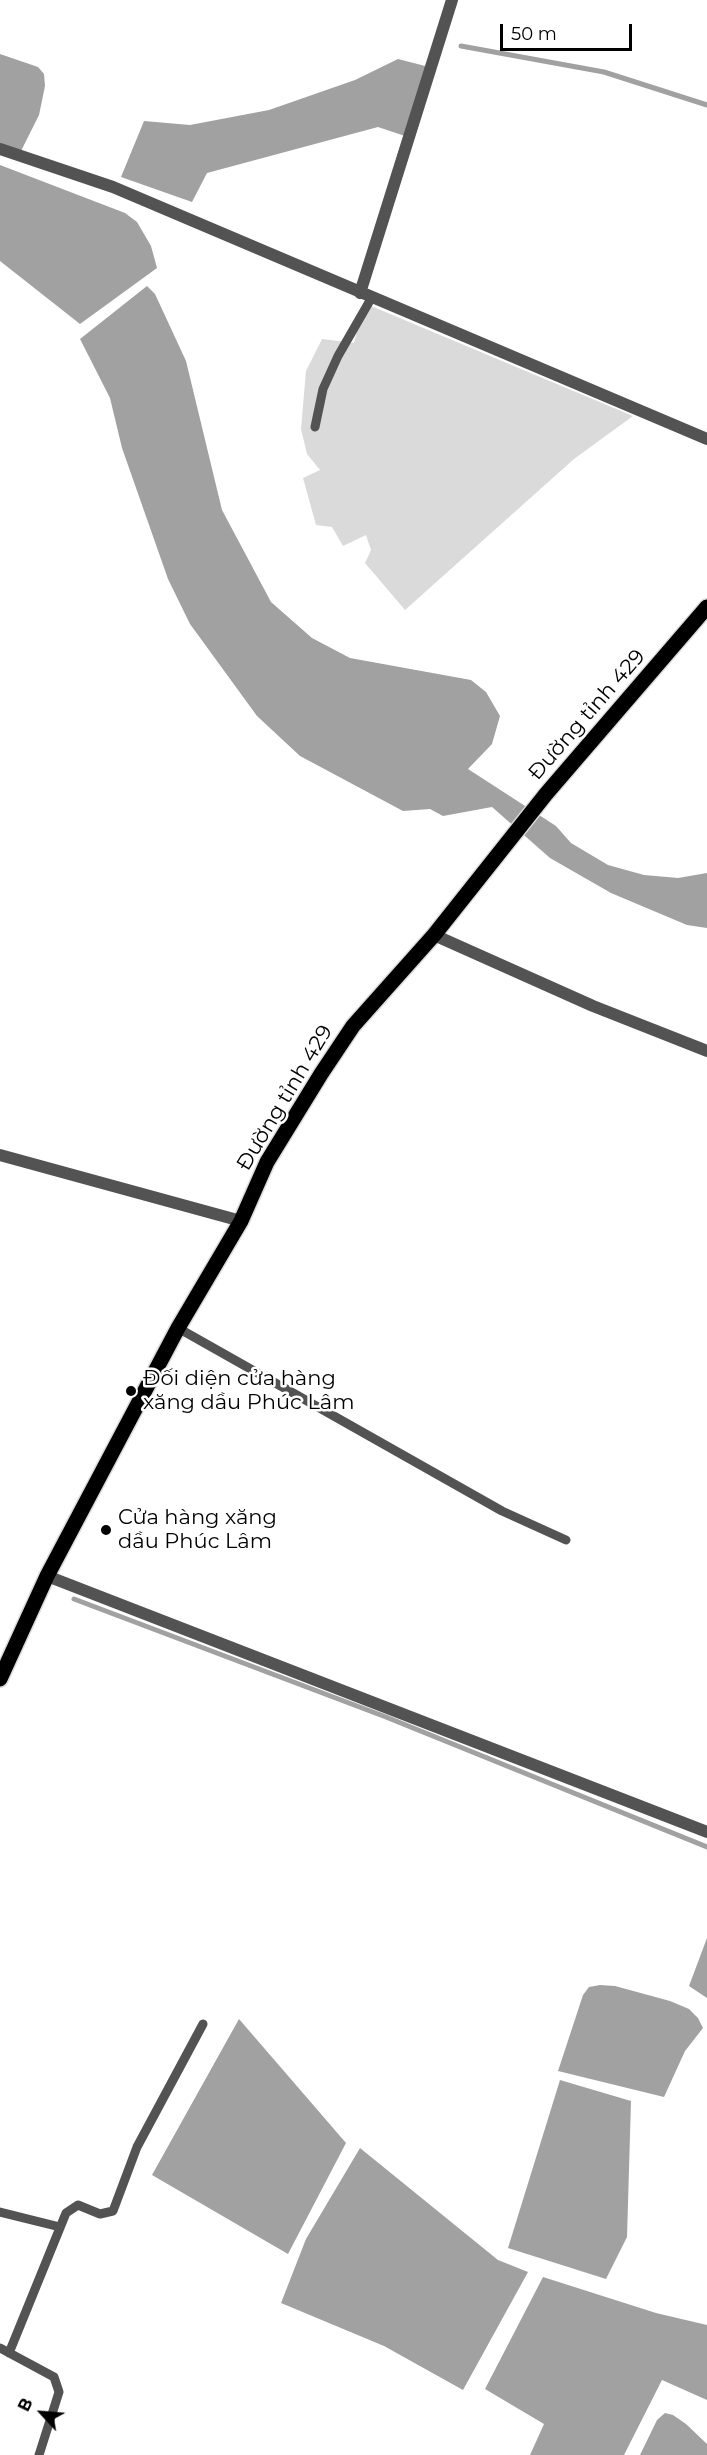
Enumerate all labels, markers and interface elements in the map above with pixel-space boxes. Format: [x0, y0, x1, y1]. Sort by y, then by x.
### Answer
scale bar [503, 12, 635, 50]
text: 50 m [511, 23, 557, 45]
street label: Đường tỉnh 429 [523, 644, 651, 786]
street label: Đường tỉnh 429 [232, 1021, 338, 1175]
place label: Đối diện cửa hàng xăng dầu Phúc Lâm [143, 1366, 354, 1416]
marker: Đối diện cửa hàng xăng dầu Phúc Lâm [124, 1384, 138, 1398]
place label: Cửa hàng xăng dầu Phúc Lâm [118, 1505, 277, 1555]
marker: Cửa hàng xăng dầu Phúc Lâm [99, 1523, 113, 1537]
north arrow [12, 2383, 72, 2443]
text: B [14, 2395, 37, 2415]

